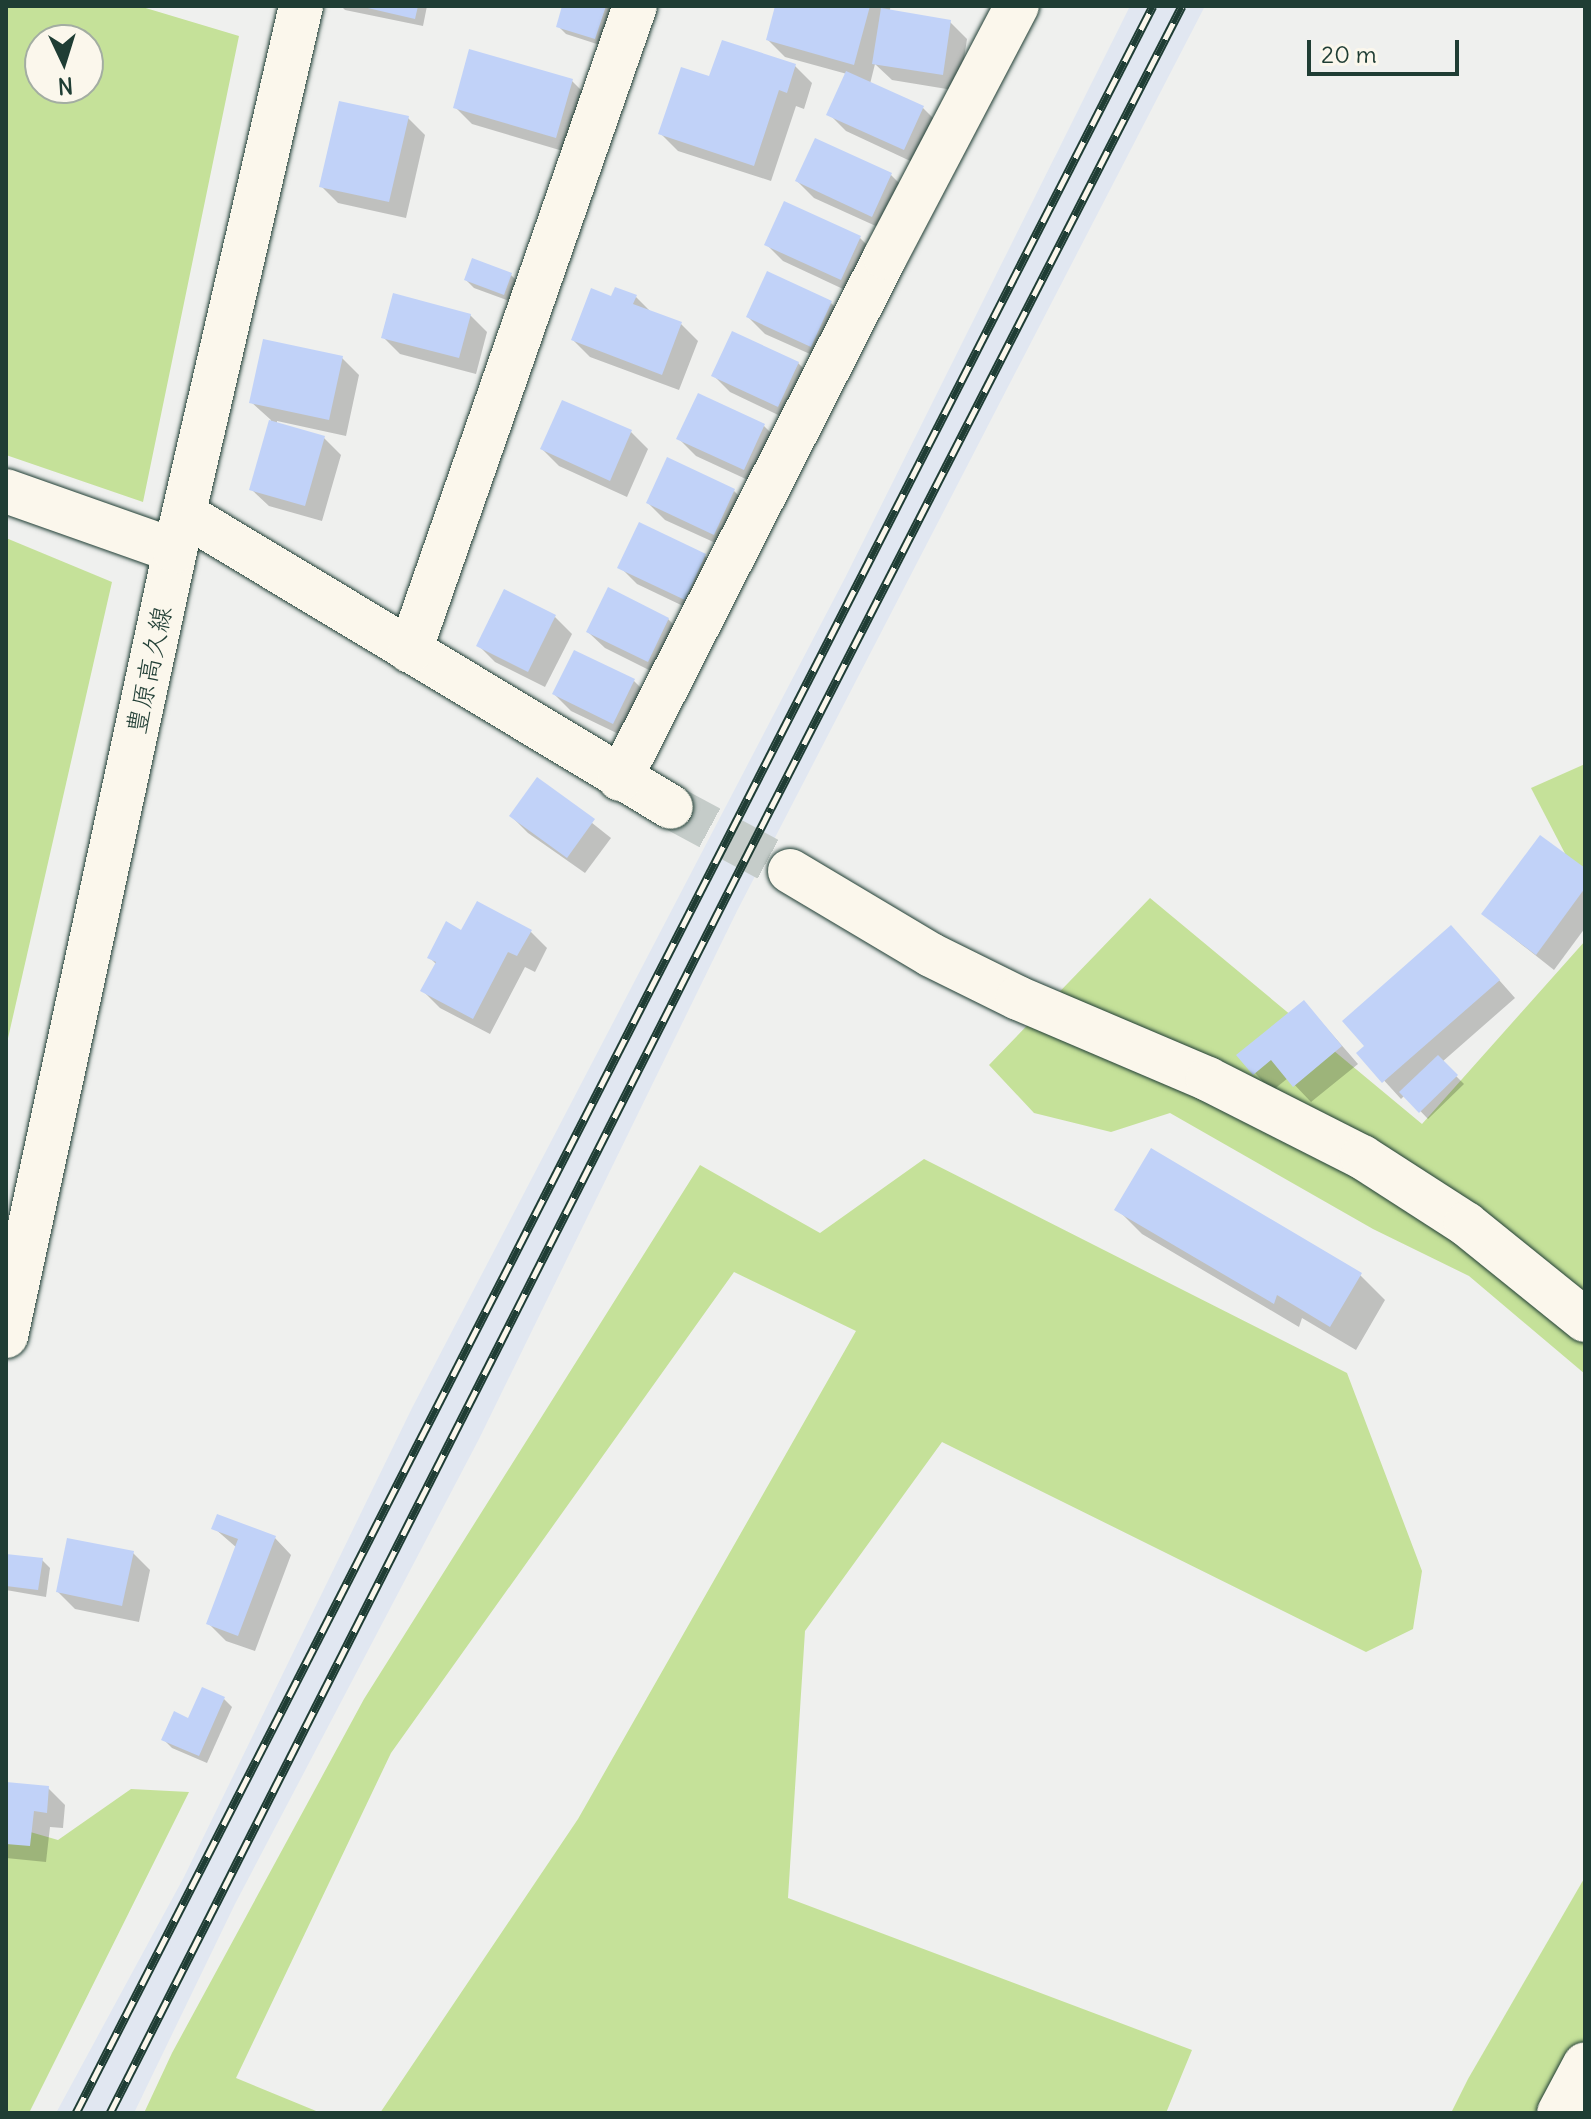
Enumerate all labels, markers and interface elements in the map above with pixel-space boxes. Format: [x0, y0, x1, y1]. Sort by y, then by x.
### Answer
north arrow [24, 24, 104, 104]
scale bar [1311, 24, 1463, 74]
text: 20 m [1321, 39, 1377, 69]
text: N [57, 71, 74, 100]
street label: 豊原高久線 [120, 603, 178, 737]

